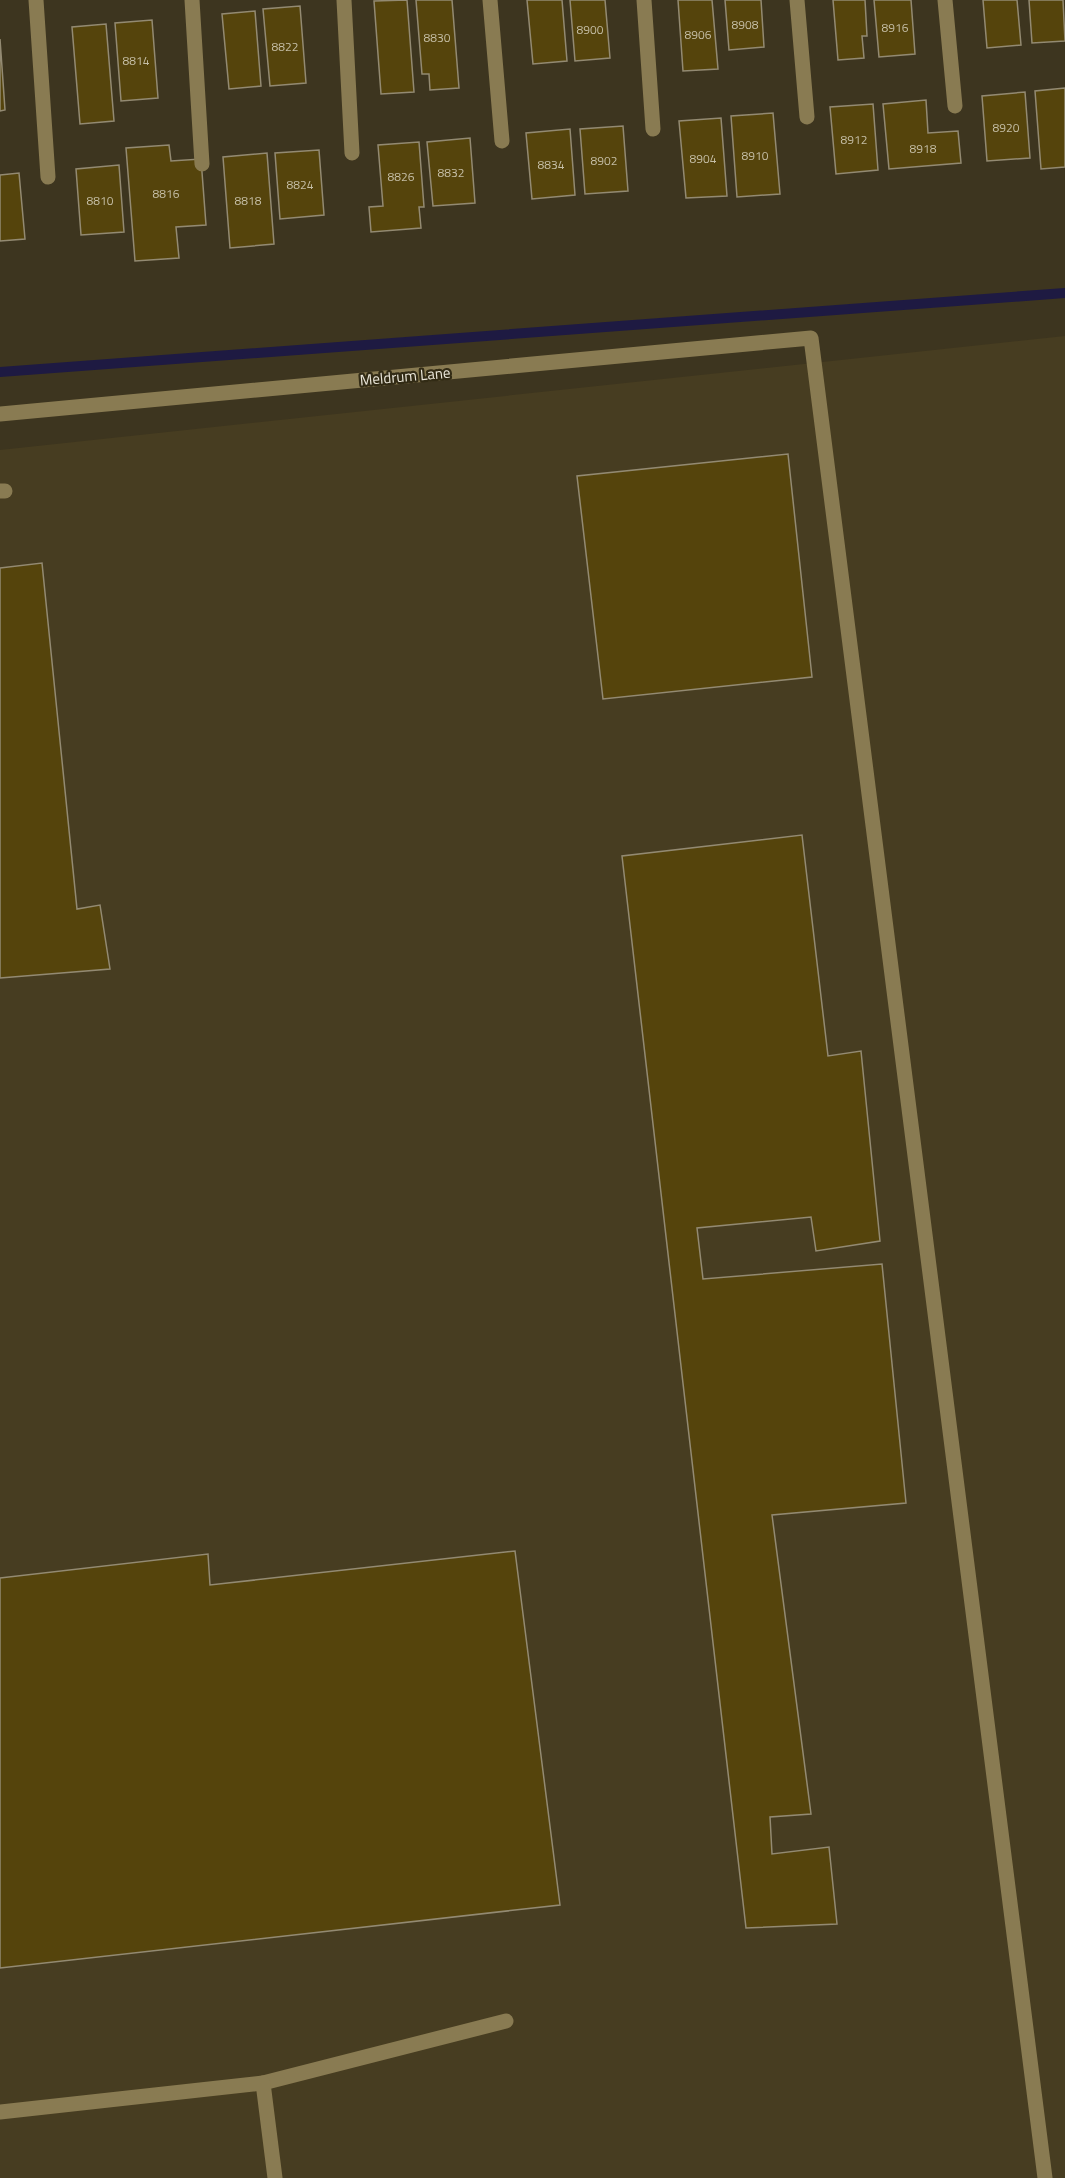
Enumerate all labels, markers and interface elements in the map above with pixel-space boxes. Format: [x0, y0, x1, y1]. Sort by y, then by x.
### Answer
house number: 8908 [732, 15, 759, 34]
house number: 8916 [882, 18, 909, 37]
house number: 8900 [577, 20, 604, 39]
house number: 8906 [685, 25, 712, 44]
house number: 8830 [424, 28, 451, 47]
house number: 8822 [272, 37, 298, 56]
house number: 8814 [123, 51, 150, 70]
house number: 8920 [993, 118, 1020, 137]
house number: 8912 [841, 130, 867, 149]
house number: 8918 [910, 139, 937, 158]
house number: 8910 [742, 146, 769, 165]
house number: 8904 [690, 149, 717, 168]
house number: 8902 [591, 151, 617, 170]
house number: 8834 [538, 155, 565, 174]
house number: 8832 [438, 163, 464, 182]
house number: 8826 [388, 167, 415, 186]
house number: 8824 [287, 175, 314, 194]
house number: 8816 [153, 184, 180, 203]
house number: 8810 [87, 191, 114, 210]
house number: 8818 [235, 191, 262, 210]
street label: Meldrum Lane [359, 361, 451, 391]

